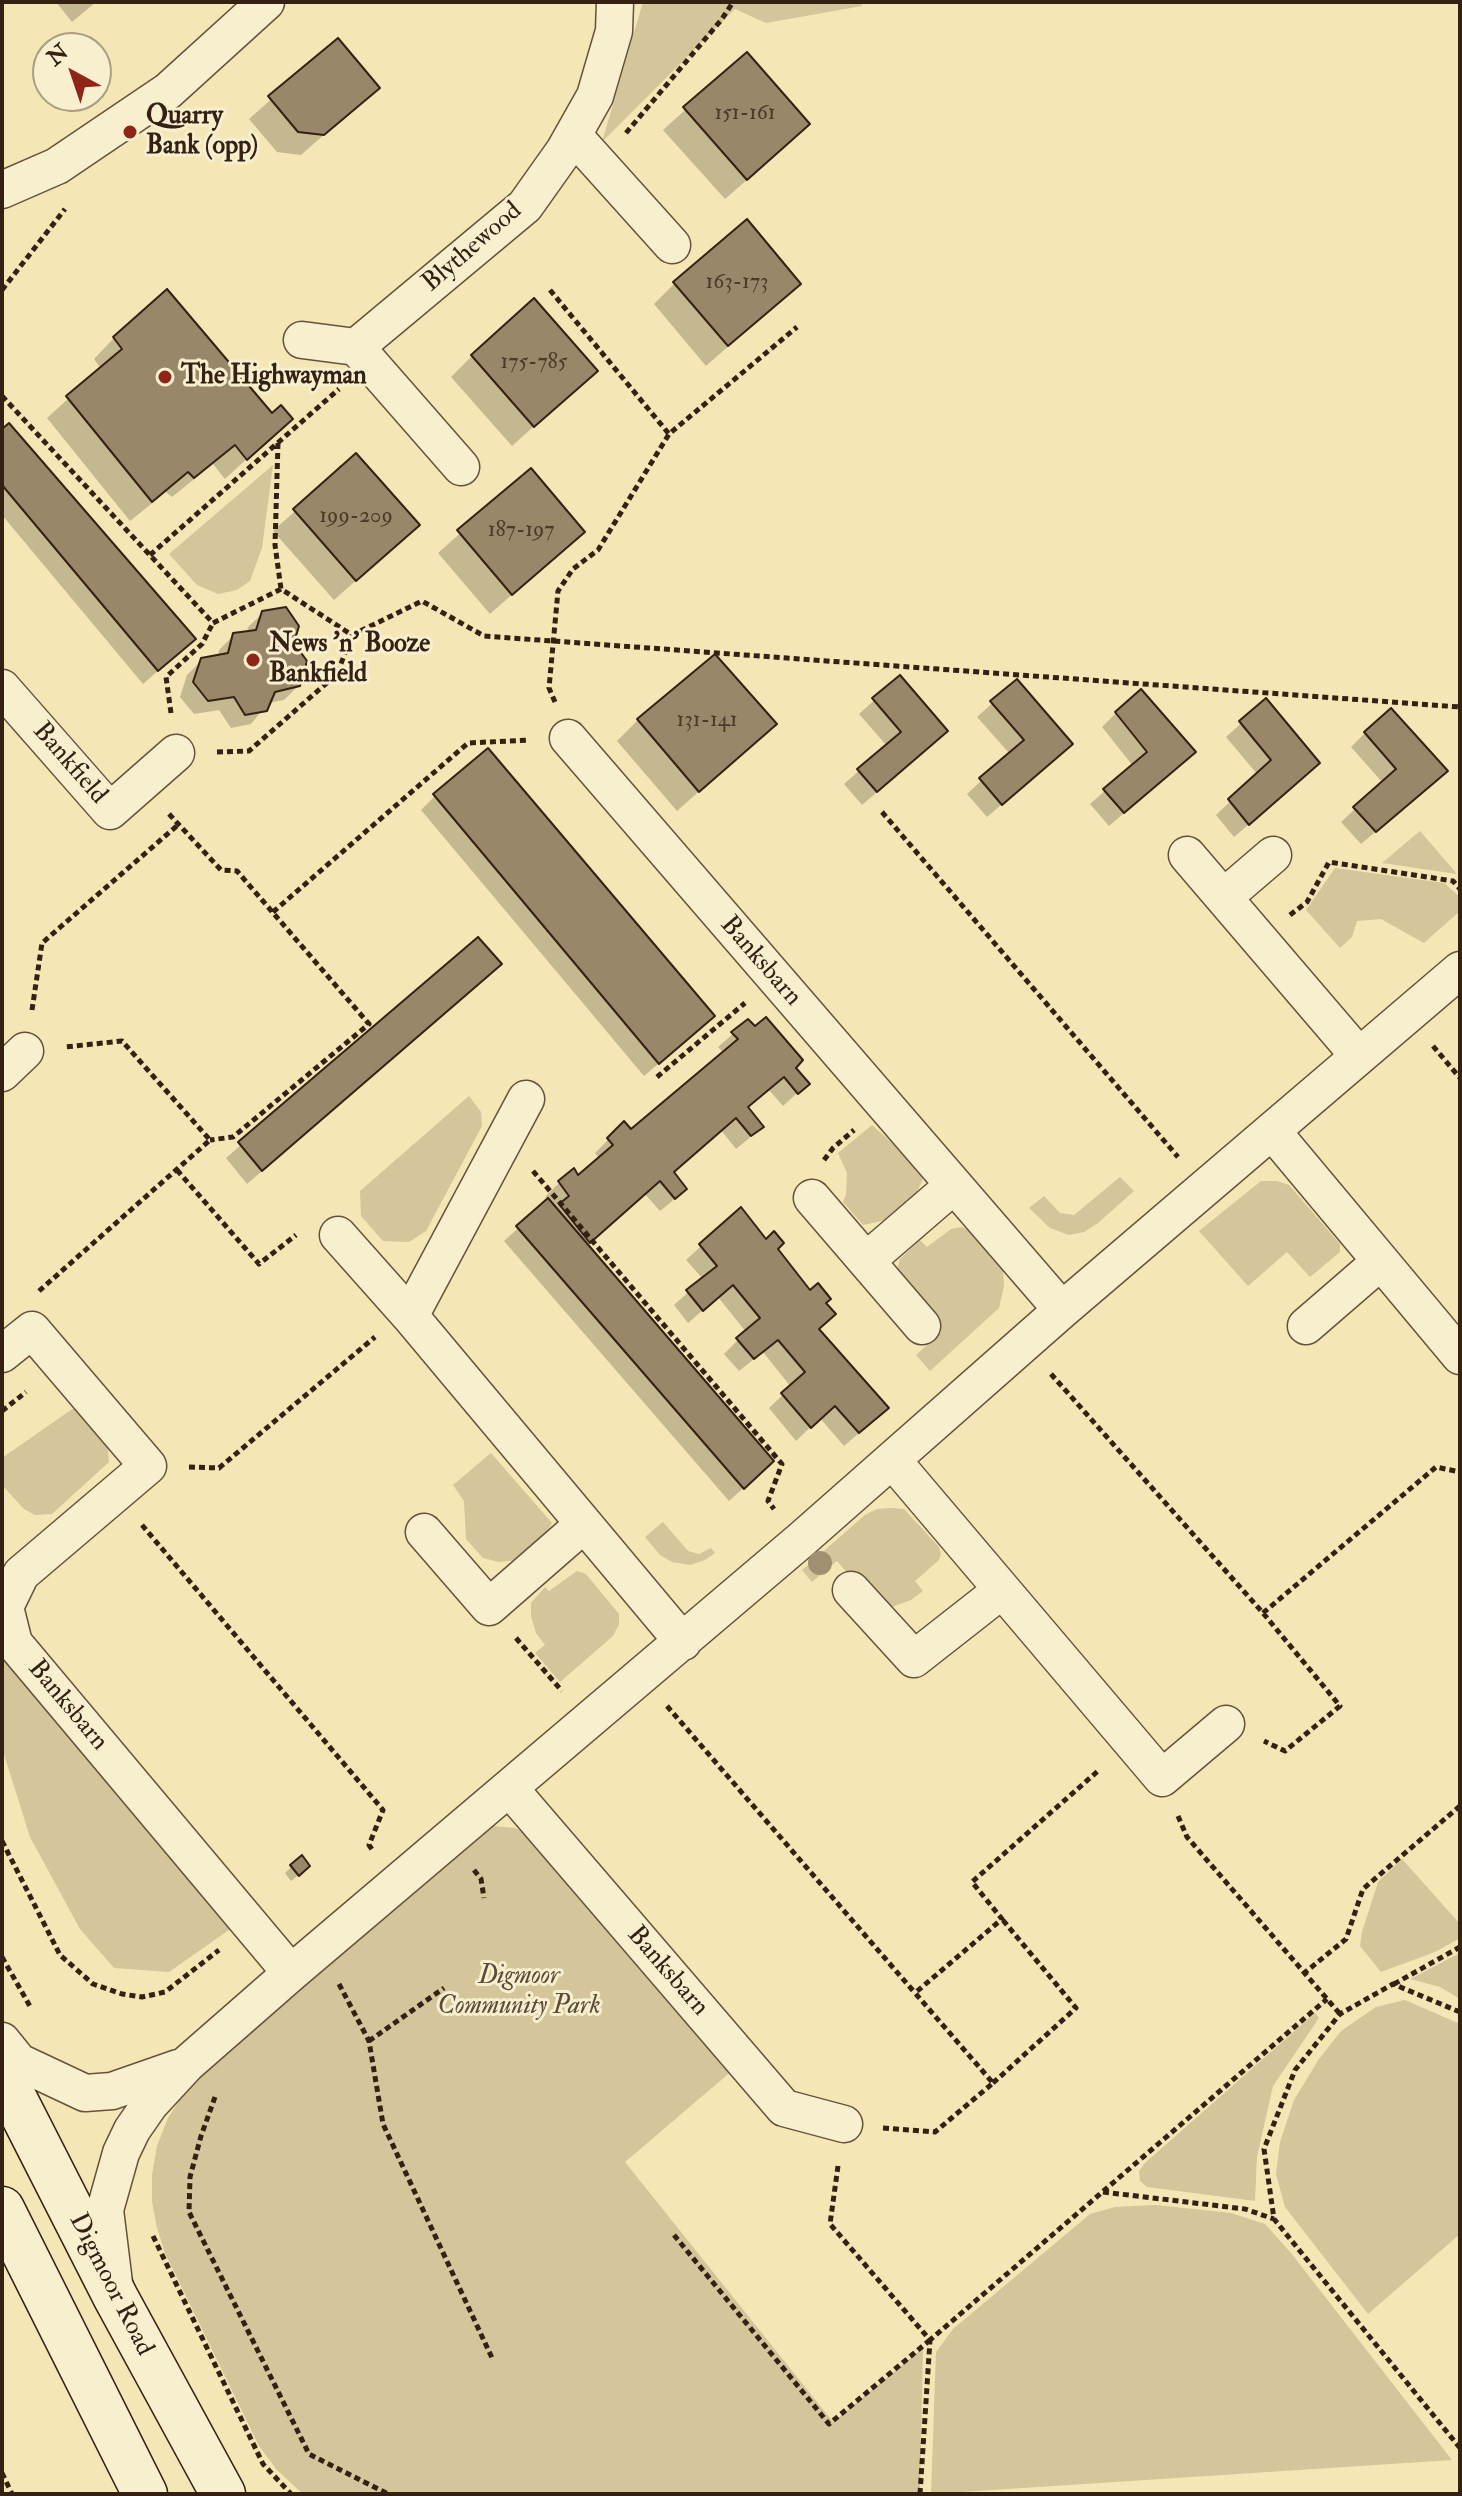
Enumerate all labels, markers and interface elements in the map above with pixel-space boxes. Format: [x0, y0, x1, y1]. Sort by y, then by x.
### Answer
north arrow [32, 32, 112, 112]
text: N [41, 38, 74, 72]
place label: Quarry Bank (opp) [146, 101, 258, 162]
house number: 151-161 [714, 101, 776, 127]
marker: Quarry Bank (opp) [121, 123, 139, 141]
street label: Blythewood [417, 196, 529, 300]
house number: 163-173 [706, 270, 768, 296]
house number: 175-785 [500, 350, 568, 376]
place label: The Highwayman [181, 361, 367, 393]
marker: The Highwayman [156, 368, 174, 386]
house number: 199-209 [319, 504, 393, 530]
house number: 187-197 [488, 518, 554, 544]
place label: News 'n' Booze Bankfield [269, 629, 430, 690]
marker: News 'n' Booze Bankfield [244, 651, 262, 669]
house number: 131-141 [676, 708, 738, 734]
street label: Bankfield [25, 717, 113, 811]
street label: Banksbarn [713, 911, 807, 1013]
street label: Banksbarn [20, 1654, 114, 1758]
street label: Banksbarn [620, 1921, 714, 2023]
park label: Digmoor Community Park [438, 1961, 600, 2022]
street label: Digmoor Road [61, 2209, 159, 2361]

